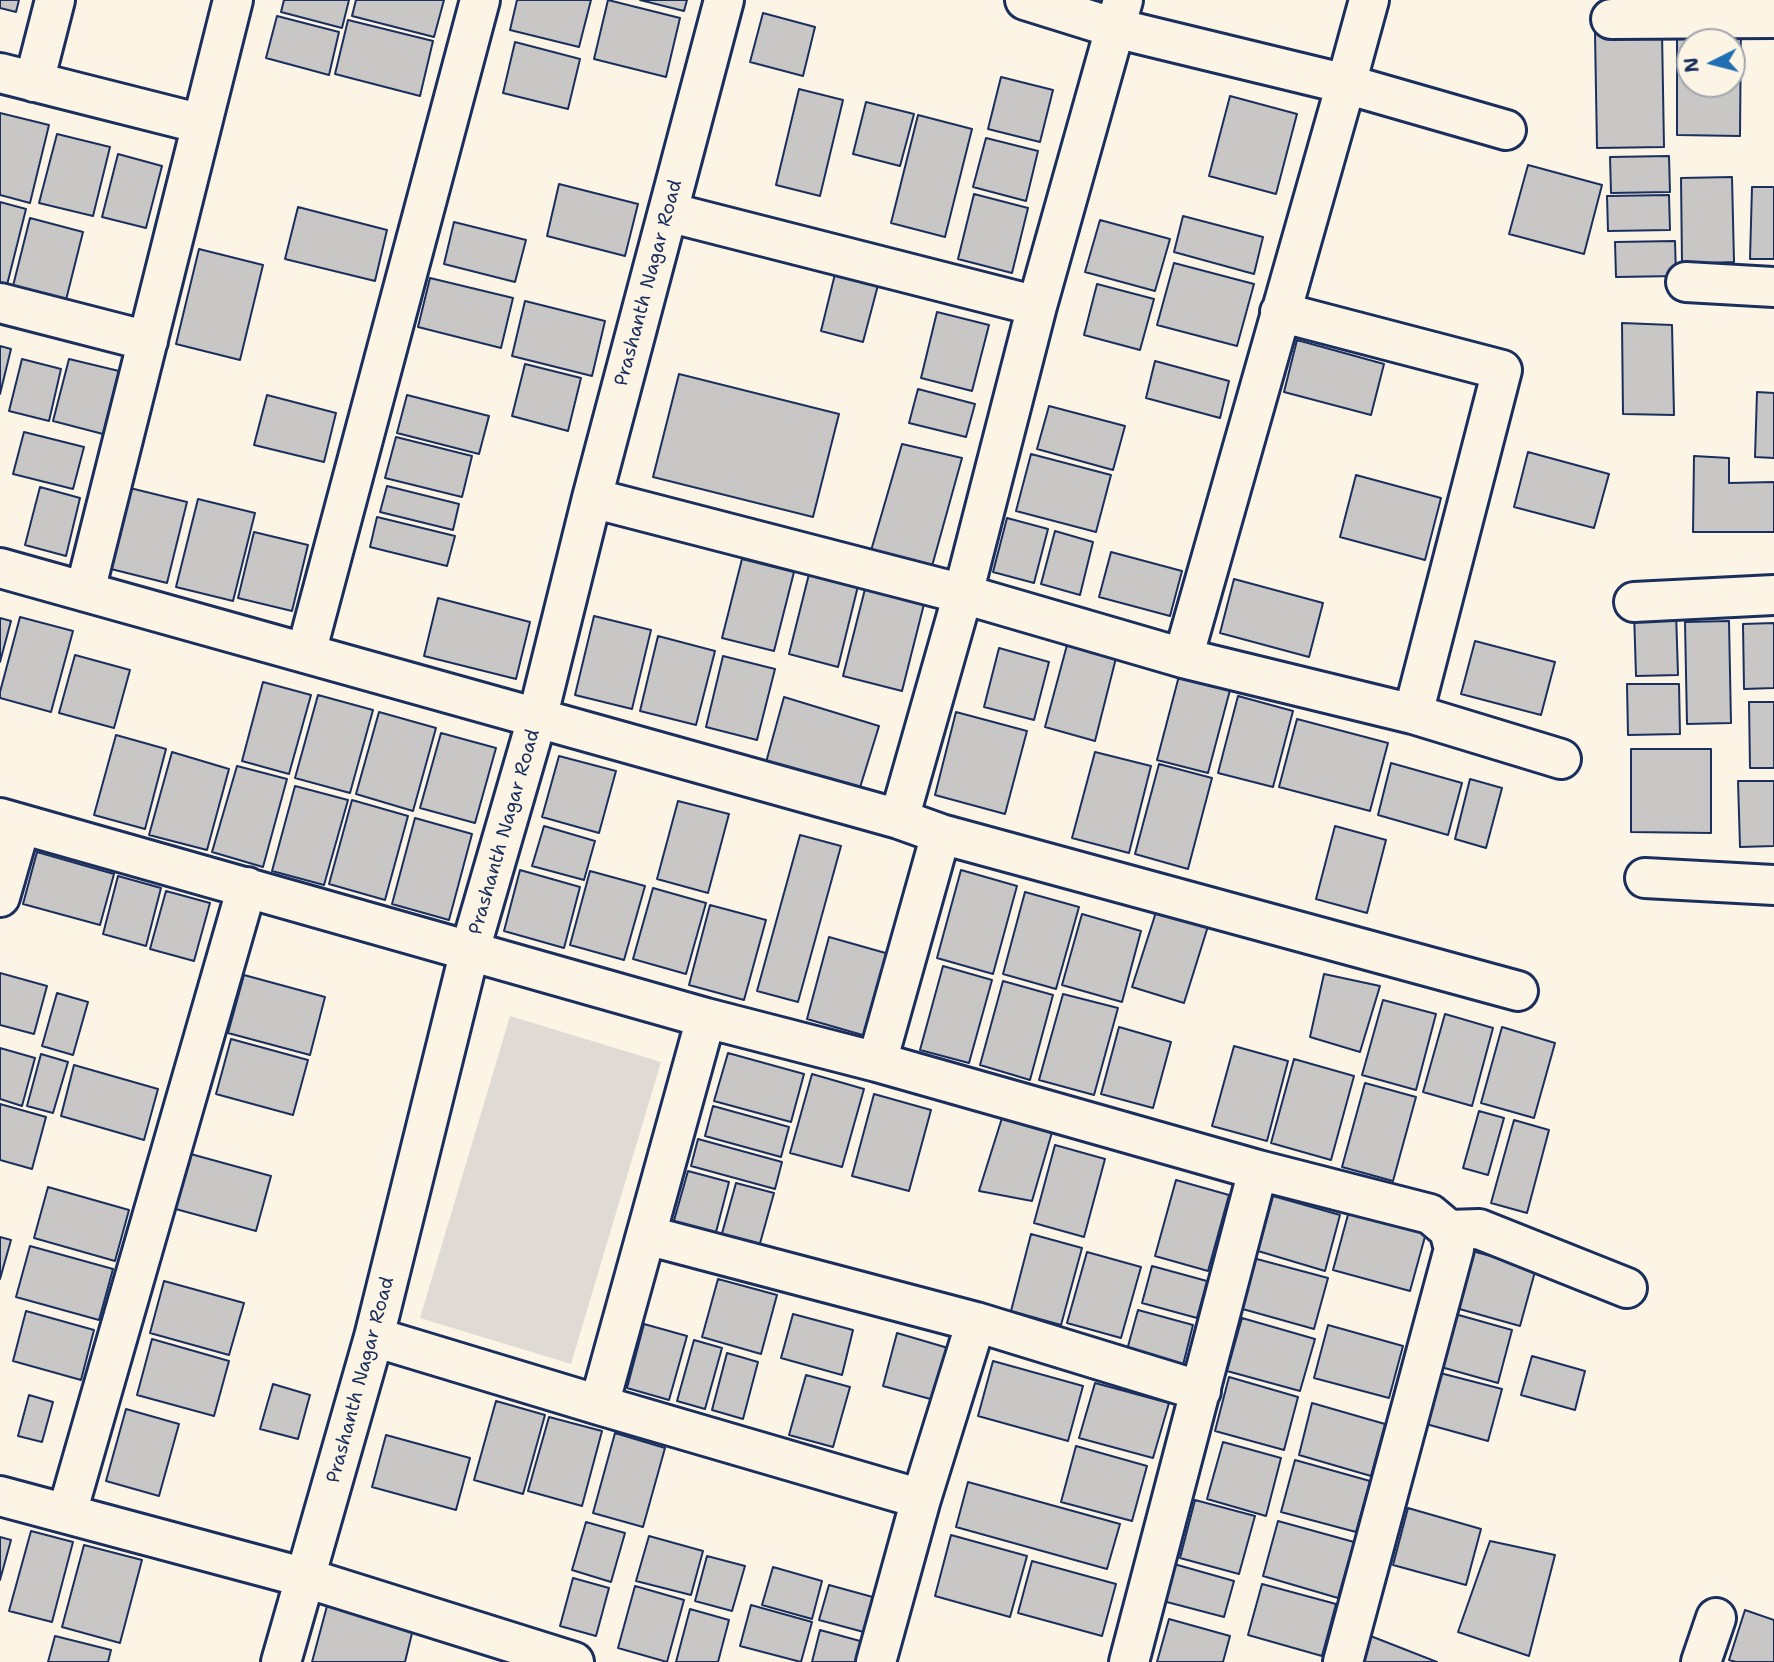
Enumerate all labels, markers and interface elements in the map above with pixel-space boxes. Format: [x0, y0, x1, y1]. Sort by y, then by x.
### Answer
north arrow [1676, 28, 1746, 98]
text: N [1678, 56, 1705, 74]
street label: Prashanth Nagar Road [610, 177, 688, 389]
street label: Prashanth Nagar Road [465, 727, 545, 937]
street label: Prashanth Nagar Road [322, 1274, 400, 1486]

